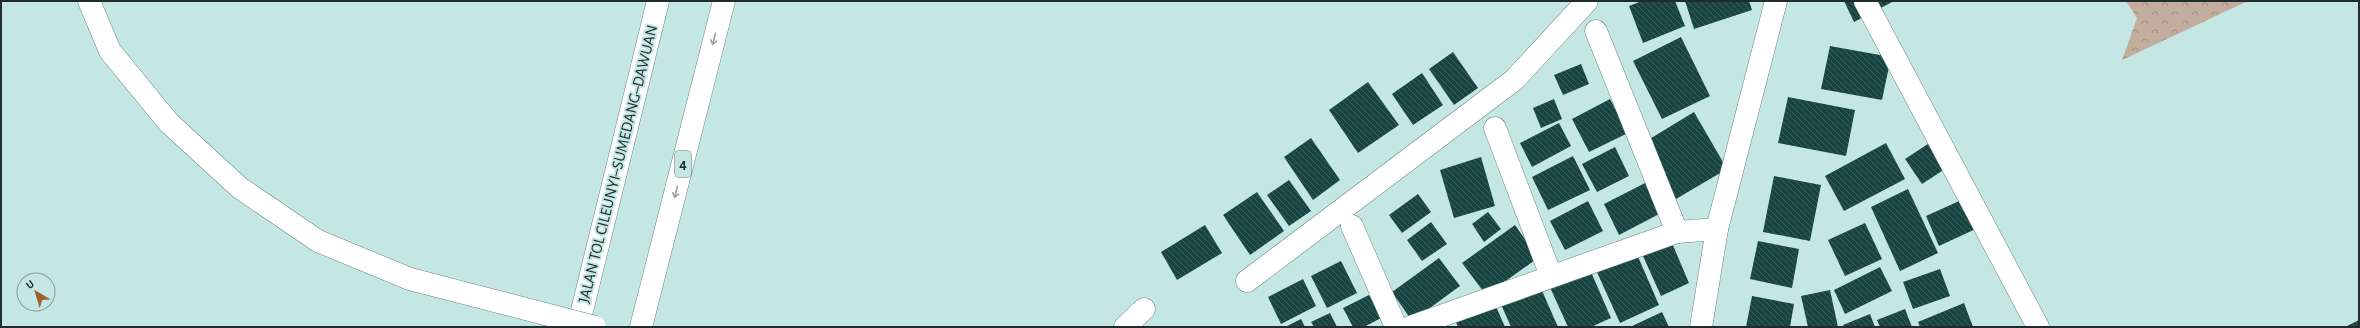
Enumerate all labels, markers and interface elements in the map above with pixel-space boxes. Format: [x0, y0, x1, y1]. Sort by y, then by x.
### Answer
street label: JALAN TOL CILEUNYI–SUMEDANG–DAWUAN [576, 23, 660, 305]
one-way arrow [710, 32, 718, 45]
road number: 4 [675, 151, 691, 177]
one-way arrow [671, 185, 679, 198]
north arrow [16, 272, 56, 312]
text: U [24, 278, 36, 291]

